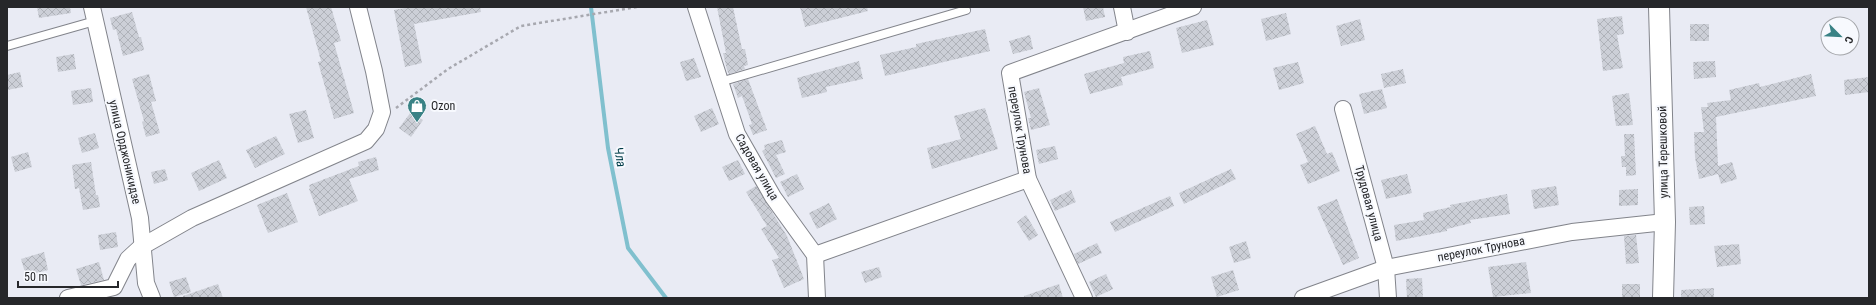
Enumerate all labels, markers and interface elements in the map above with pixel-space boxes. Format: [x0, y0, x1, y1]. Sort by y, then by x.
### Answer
north arrow [1820, 16, 1860, 56]
text: С [1841, 34, 1856, 45]
street label: переулок Трунова [1005, 85, 1035, 175]
shop icon: Ozon [406, 95, 428, 123]
street label: улица Орджоникидзе [106, 98, 144, 206]
place label: Ozon [431, 99, 455, 113]
street label: улица Терешковой [1655, 106, 1671, 198]
street label: Садовая улица [732, 131, 782, 203]
water label: Чла [611, 146, 629, 168]
street label: Трудовая улица [1352, 164, 1386, 243]
street label: переулок Трунова [1436, 234, 1526, 264]
scale bar [18, 263, 118, 289]
text: 50 m [24, 270, 48, 284]

